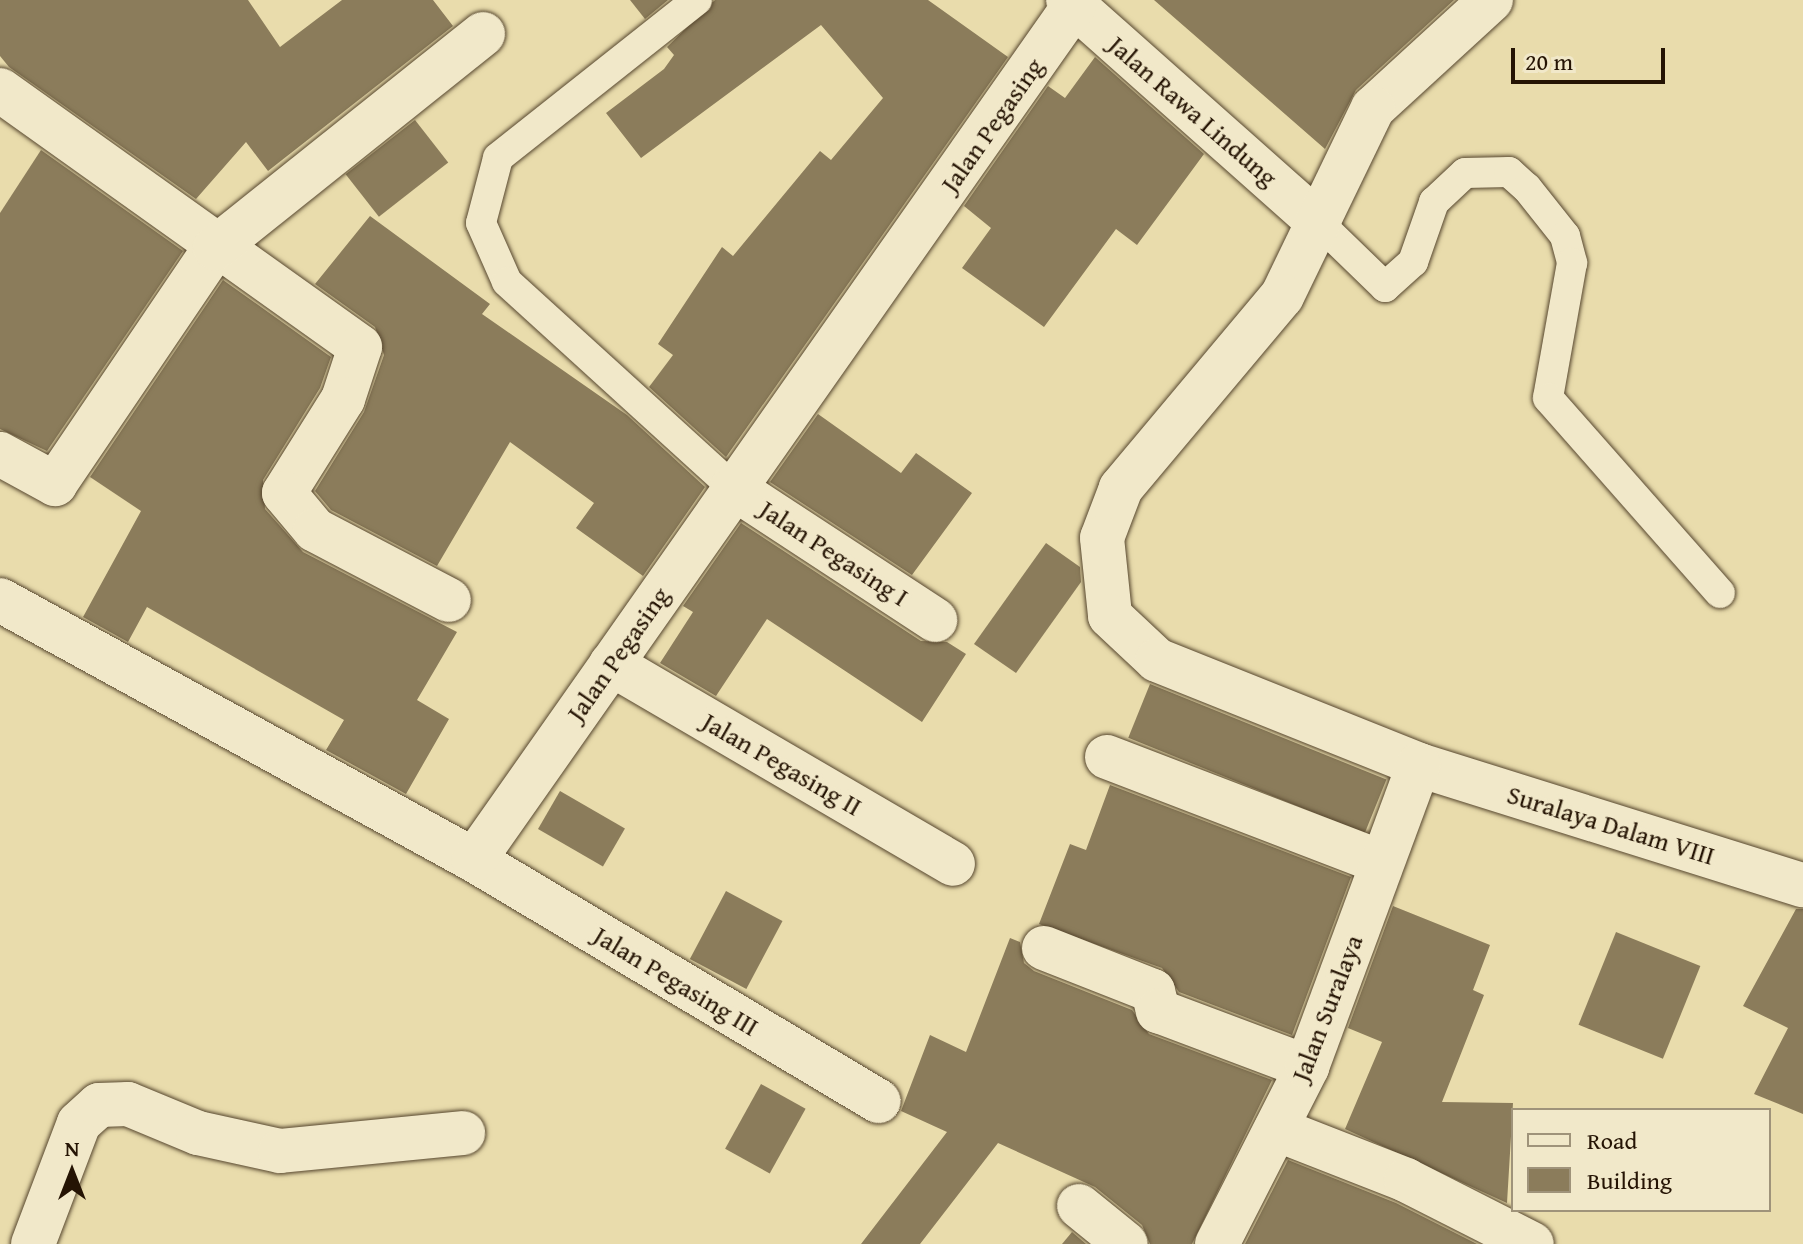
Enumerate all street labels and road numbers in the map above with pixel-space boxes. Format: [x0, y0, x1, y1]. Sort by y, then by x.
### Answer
street label: Jalan Rawa Lindung [1102, 29, 1284, 193]
street label: Jalan Pegasing [934, 52, 1050, 198]
street label: Jalan Pegasing I [754, 493, 914, 613]
street label: Jalan Pegasing [560, 581, 676, 727]
street label: Jalan Pegasing II [697, 706, 867, 822]
street label: Suralaya Dalam VIII [1503, 779, 1719, 871]
street label: Jalan Pegasing III [588, 920, 764, 1042]
street label: Jalan Suralaya [1285, 930, 1369, 1086]

